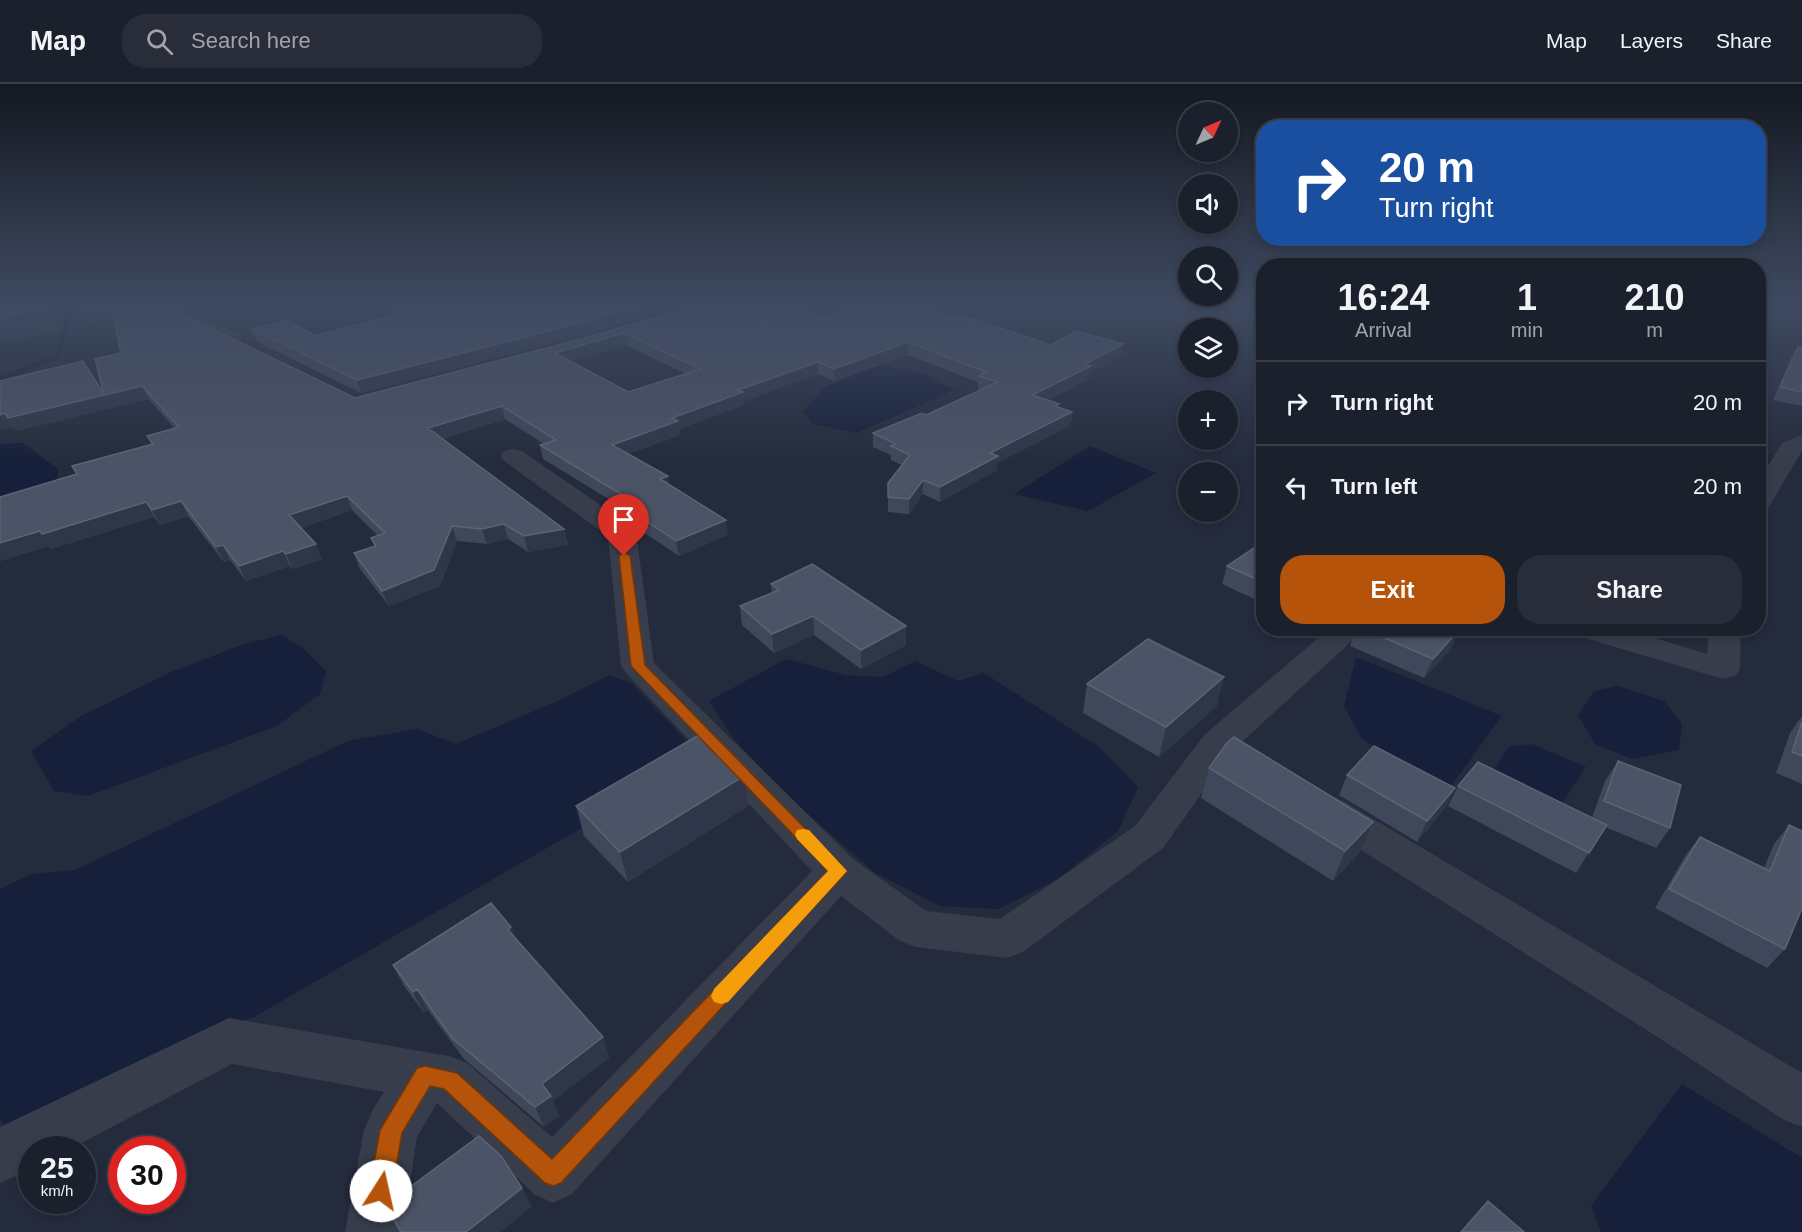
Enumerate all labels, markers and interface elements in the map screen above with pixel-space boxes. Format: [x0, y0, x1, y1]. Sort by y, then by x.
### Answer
search box [122, 14, 542, 68]
text: Map [30, 25, 86, 56]
icon: search [143, 25, 176, 58]
text: Search here [191, 28, 311, 53]
text: Map [1546, 29, 1587, 52]
text: Layers [1620, 29, 1683, 52]
text: Share [1716, 29, 1772, 52]
north arrow [1178, 102, 1238, 162]
map controls [1178, 102, 1238, 522]
icon: right [1280, 144, 1358, 222]
text: 20 m [1379, 144, 1475, 191]
button: sound [1178, 174, 1238, 234]
text: Turn right [1379, 193, 1494, 223]
button: search [1178, 246, 1238, 306]
text: 16:24 [1337, 277, 1429, 318]
text: 1 [1517, 277, 1537, 318]
text: 210 [1624, 277, 1685, 318]
button: layers [1178, 318, 1238, 378]
text: Arrival [1355, 319, 1412, 341]
text: min [1511, 319, 1543, 341]
text: m [1646, 319, 1663, 341]
icon: right [1280, 387, 1313, 420]
button: + [1178, 390, 1238, 450]
text: Turn right [1331, 390, 1433, 415]
text: 20 m [1693, 390, 1742, 415]
button: − [1178, 462, 1238, 522]
icon: left [1280, 471, 1313, 504]
text: Turn left [1331, 474, 1417, 499]
text: 20 m [1693, 474, 1742, 499]
pin [598, 494, 649, 556]
icon: arrive [607, 503, 640, 536]
button: Exit [1280, 555, 1505, 624]
button: Share [1517, 555, 1742, 624]
speed limit sign: 30 [108, 1136, 186, 1214]
text: 25 [40, 1151, 74, 1184]
position arrow [349, 1159, 413, 1223]
text: km/h [41, 1182, 73, 1199]

